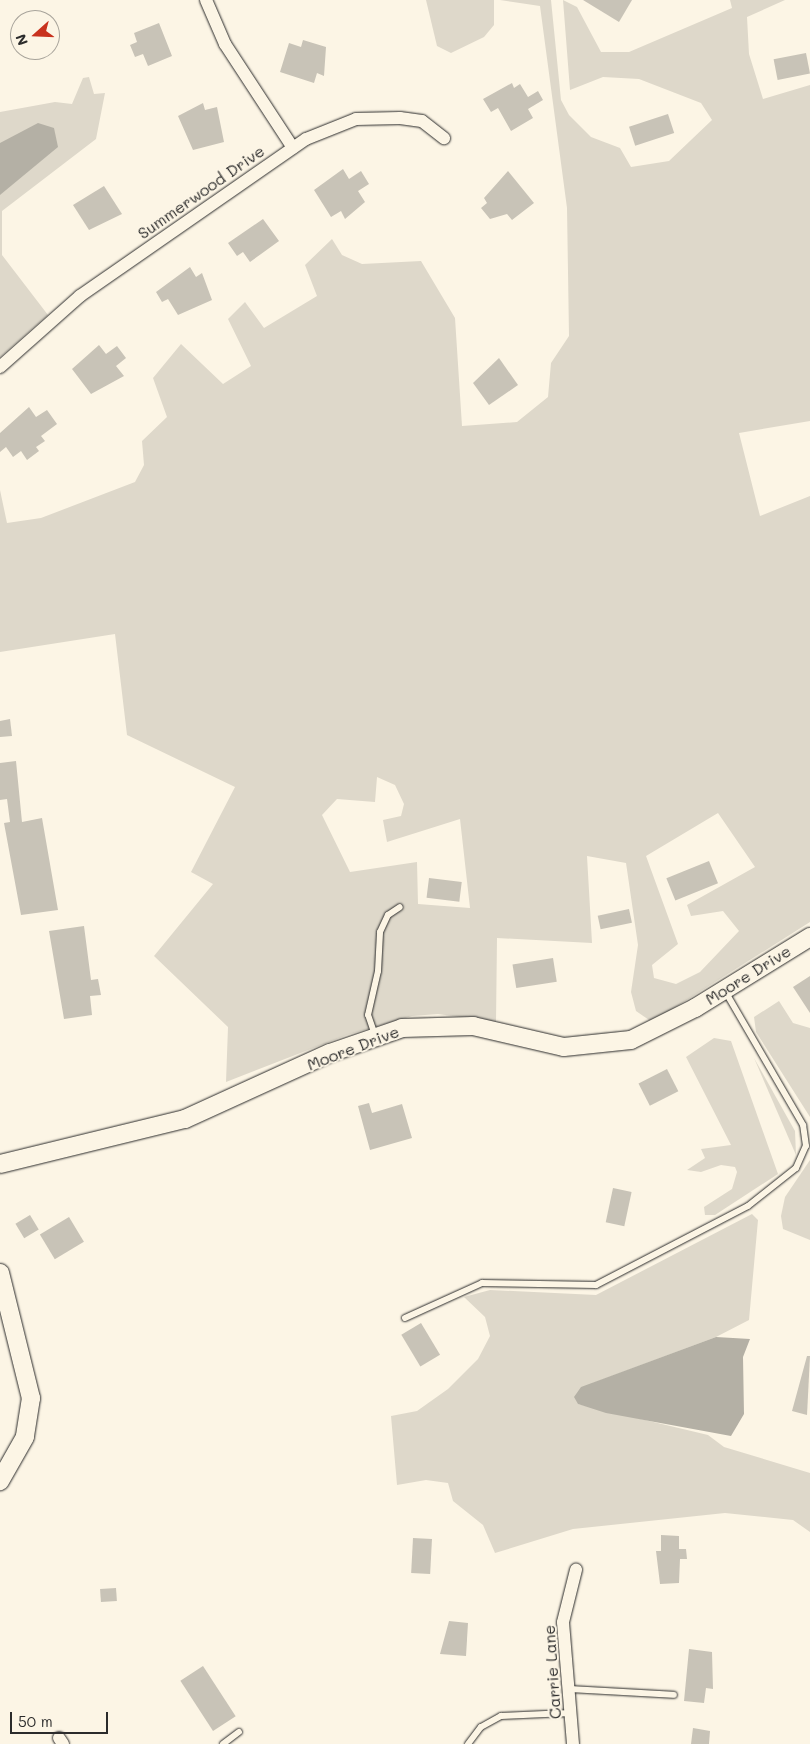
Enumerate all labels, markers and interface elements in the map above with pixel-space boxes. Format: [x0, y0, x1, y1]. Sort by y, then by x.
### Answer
north arrow [10, 10, 60, 60]
text: N [11, 32, 32, 48]
street label: Summerwood Drive [134, 141, 268, 243]
street label: Moore Drive [702, 941, 794, 1009]
street label: Moore Drive [304, 1022, 402, 1074]
street label: Carrie Lane [539, 1624, 565, 1720]
scale bar [12, 1702, 110, 1734]
text: 50 m [18, 1711, 53, 1731]

